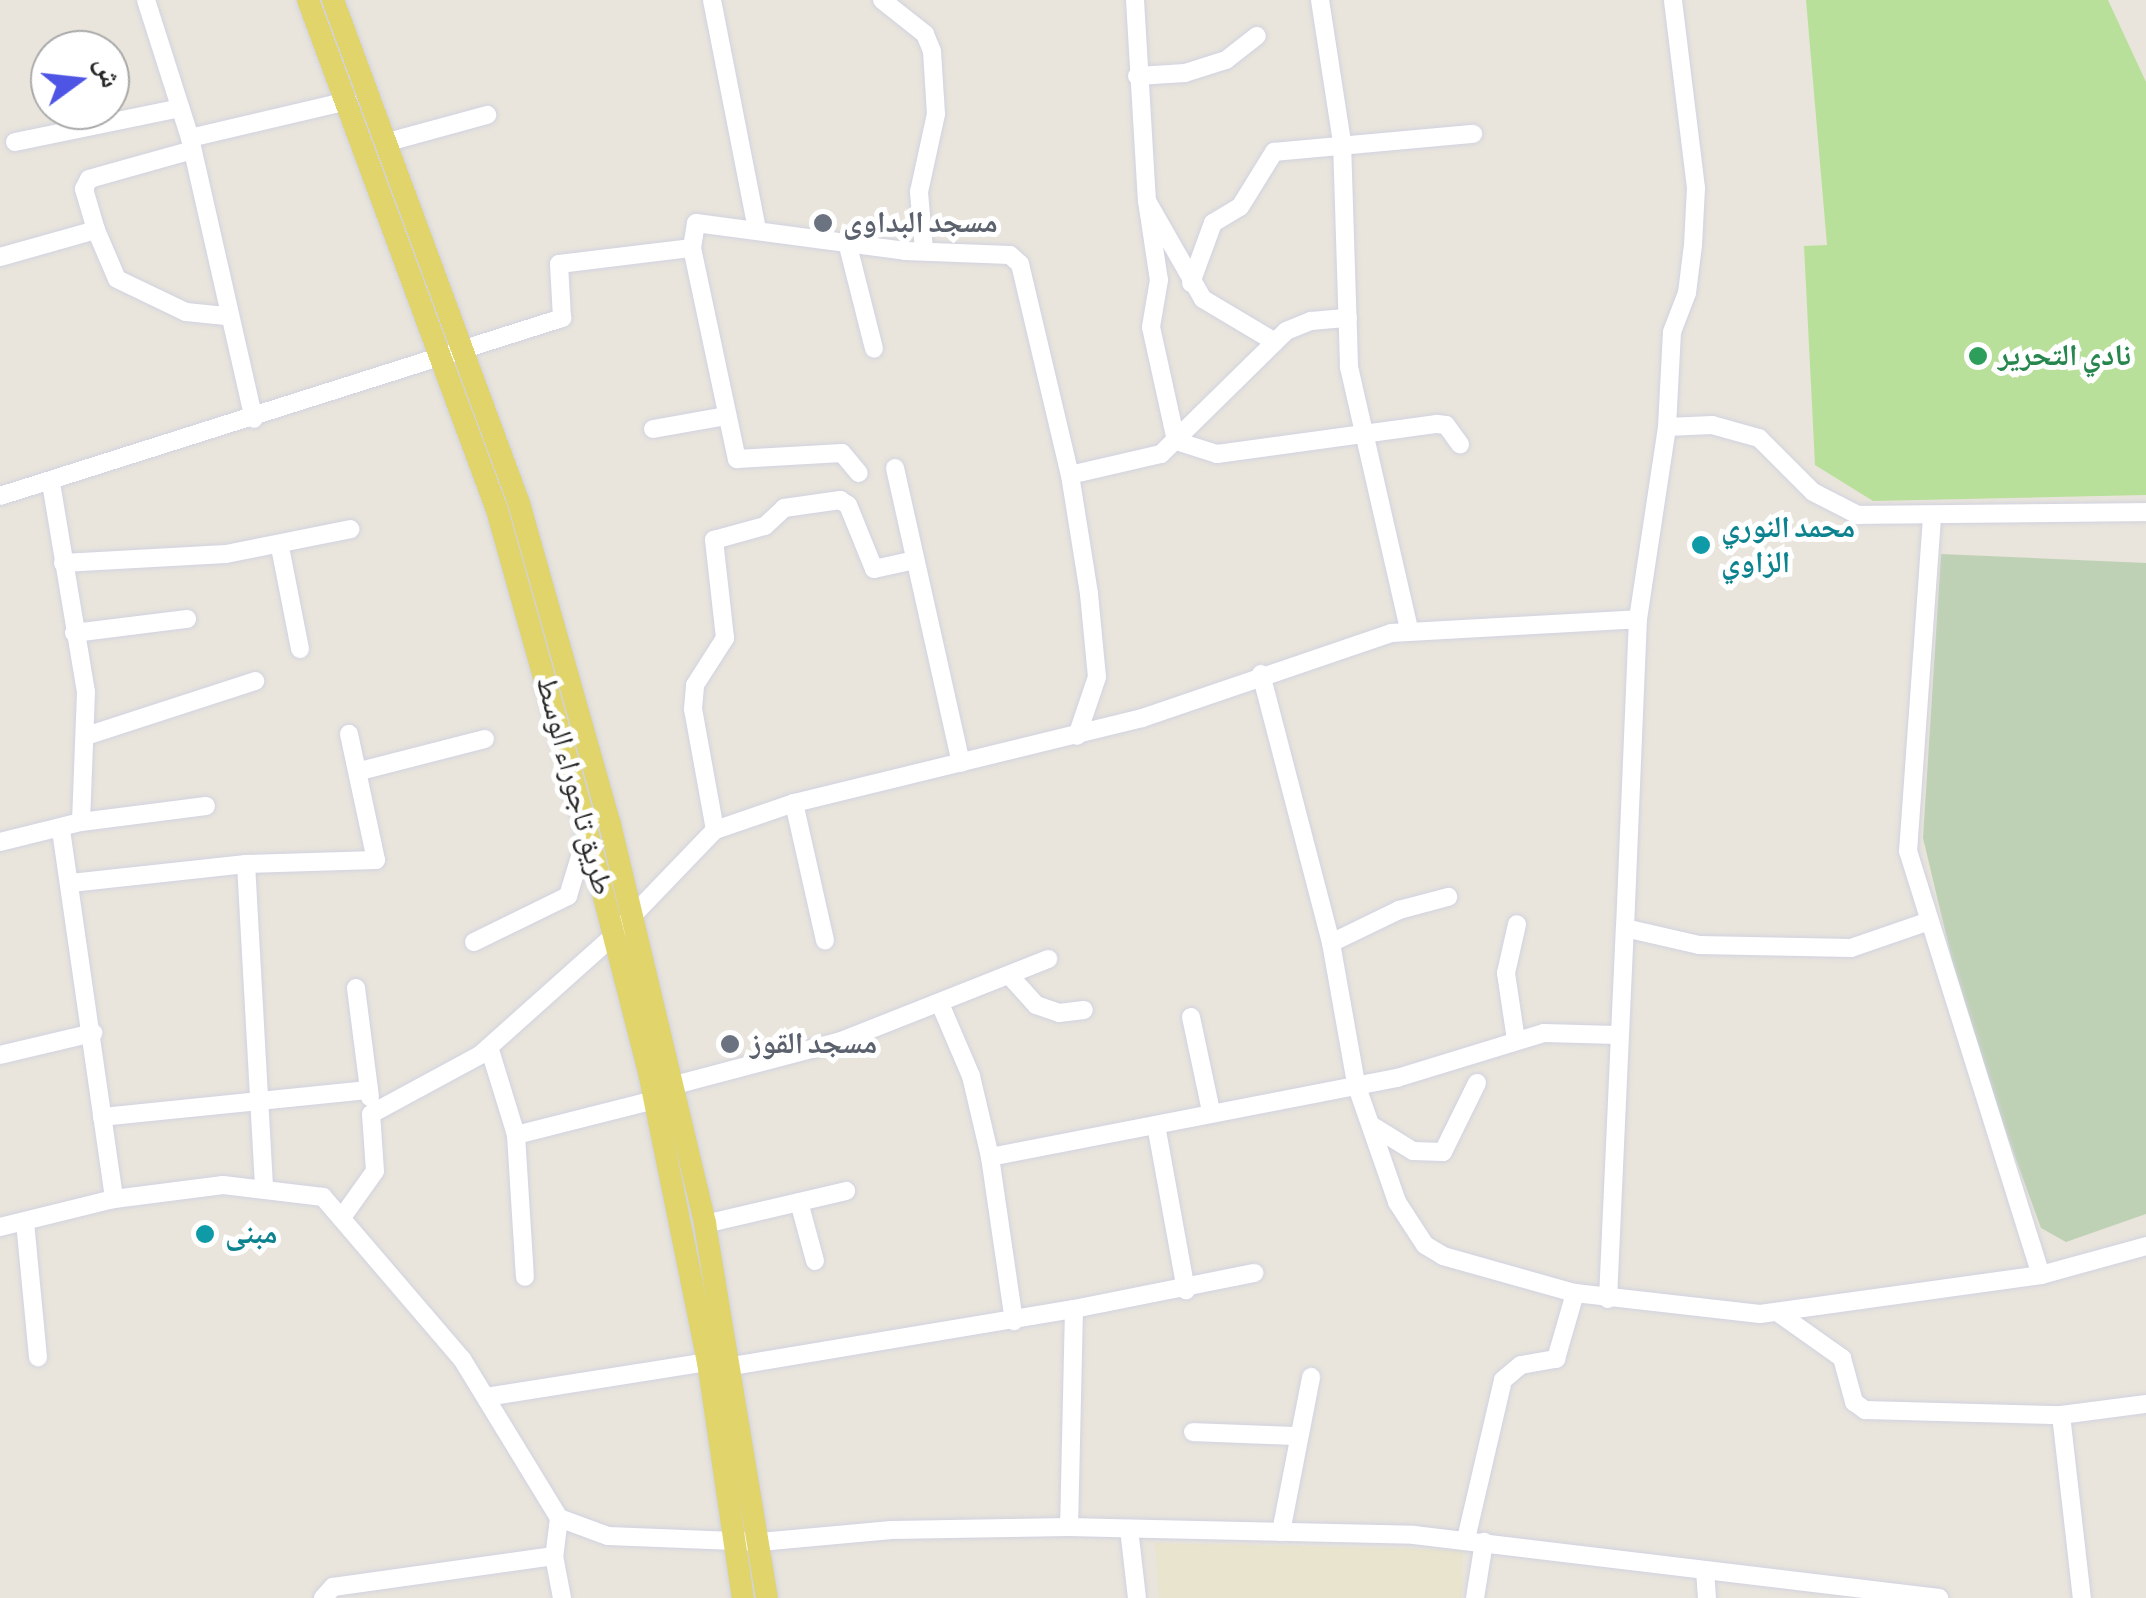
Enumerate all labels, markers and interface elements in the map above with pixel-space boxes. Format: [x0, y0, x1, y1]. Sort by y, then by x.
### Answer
north arrow [30, 30, 130, 130]
text: ش [90, 55, 124, 91]
place label: مسجد البداوى [843, 205, 998, 241]
marker: مسجد البداوى [812, 212, 834, 234]
place label: نادي التحرير [1998, 338, 2131, 374]
marker: نادي التحرير [1967, 345, 1989, 367]
place label: محمد النوري الزاوي [1721, 510, 1855, 580]
marker: محمد النوري الزاوي [1690, 534, 1712, 556]
street label: طريق تاجوراء الوسط [528, 673, 620, 899]
place label: مسجد القوز [750, 1026, 877, 1062]
marker: مسجد القوز [719, 1033, 741, 1055]
place label: مبنى [225, 1216, 277, 1252]
marker: مبنى [194, 1223, 216, 1245]

